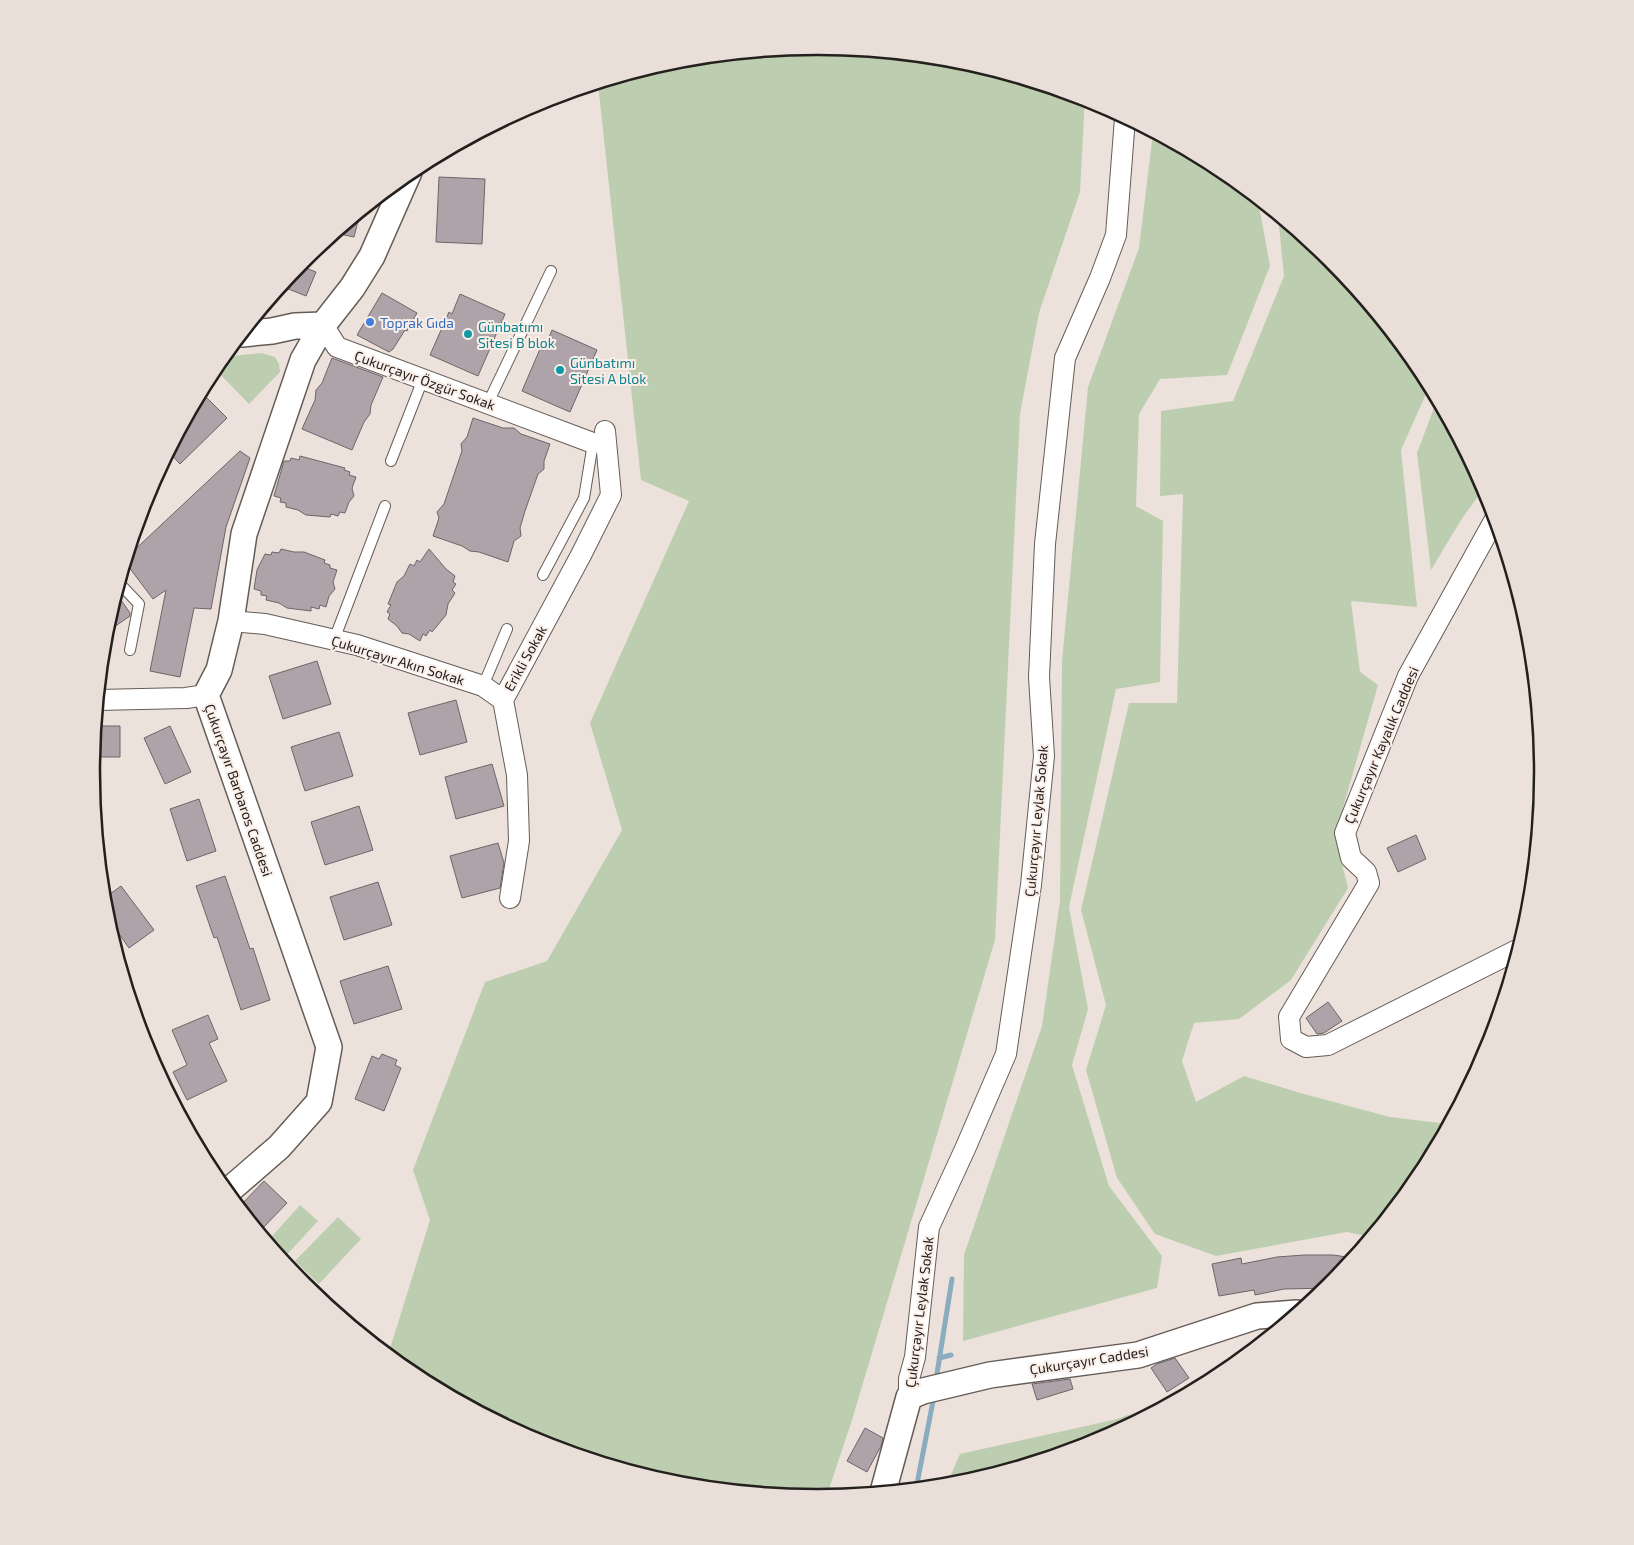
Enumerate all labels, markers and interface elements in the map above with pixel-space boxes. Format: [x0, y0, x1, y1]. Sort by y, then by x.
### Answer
place label: Toprak Gıda [380, 314, 454, 331]
marker: Toprak Gıda [364, 316, 376, 328]
place label: Günbatımı Sitesi B blok [478, 318, 555, 351]
marker: Günbatımı Sitesi B blok [462, 328, 474, 340]
street label: Çukurçayır Özgür Sokak [352, 347, 498, 414]
place label: Günbatımı Sitesi A blok [570, 354, 646, 387]
marker: Günbatımı Sitesi A blok [554, 364, 566, 376]
street label: Erikli Sokak [500, 622, 550, 694]
street label: Çukurçayır Akın Sokak [329, 632, 467, 689]
street label: Çukurçayır Kayalık Caddesi [1340, 664, 1423, 826]
street label: Çukurçayır Barbaros Caddesi [200, 701, 277, 879]
street label: Çukurçayır Leylak Sokak [1021, 744, 1052, 898]
street label: Çukurçayır Leylak Sokak [901, 1235, 938, 1389]
street label: Çukurçayır Caddesi [1028, 1342, 1150, 1379]

